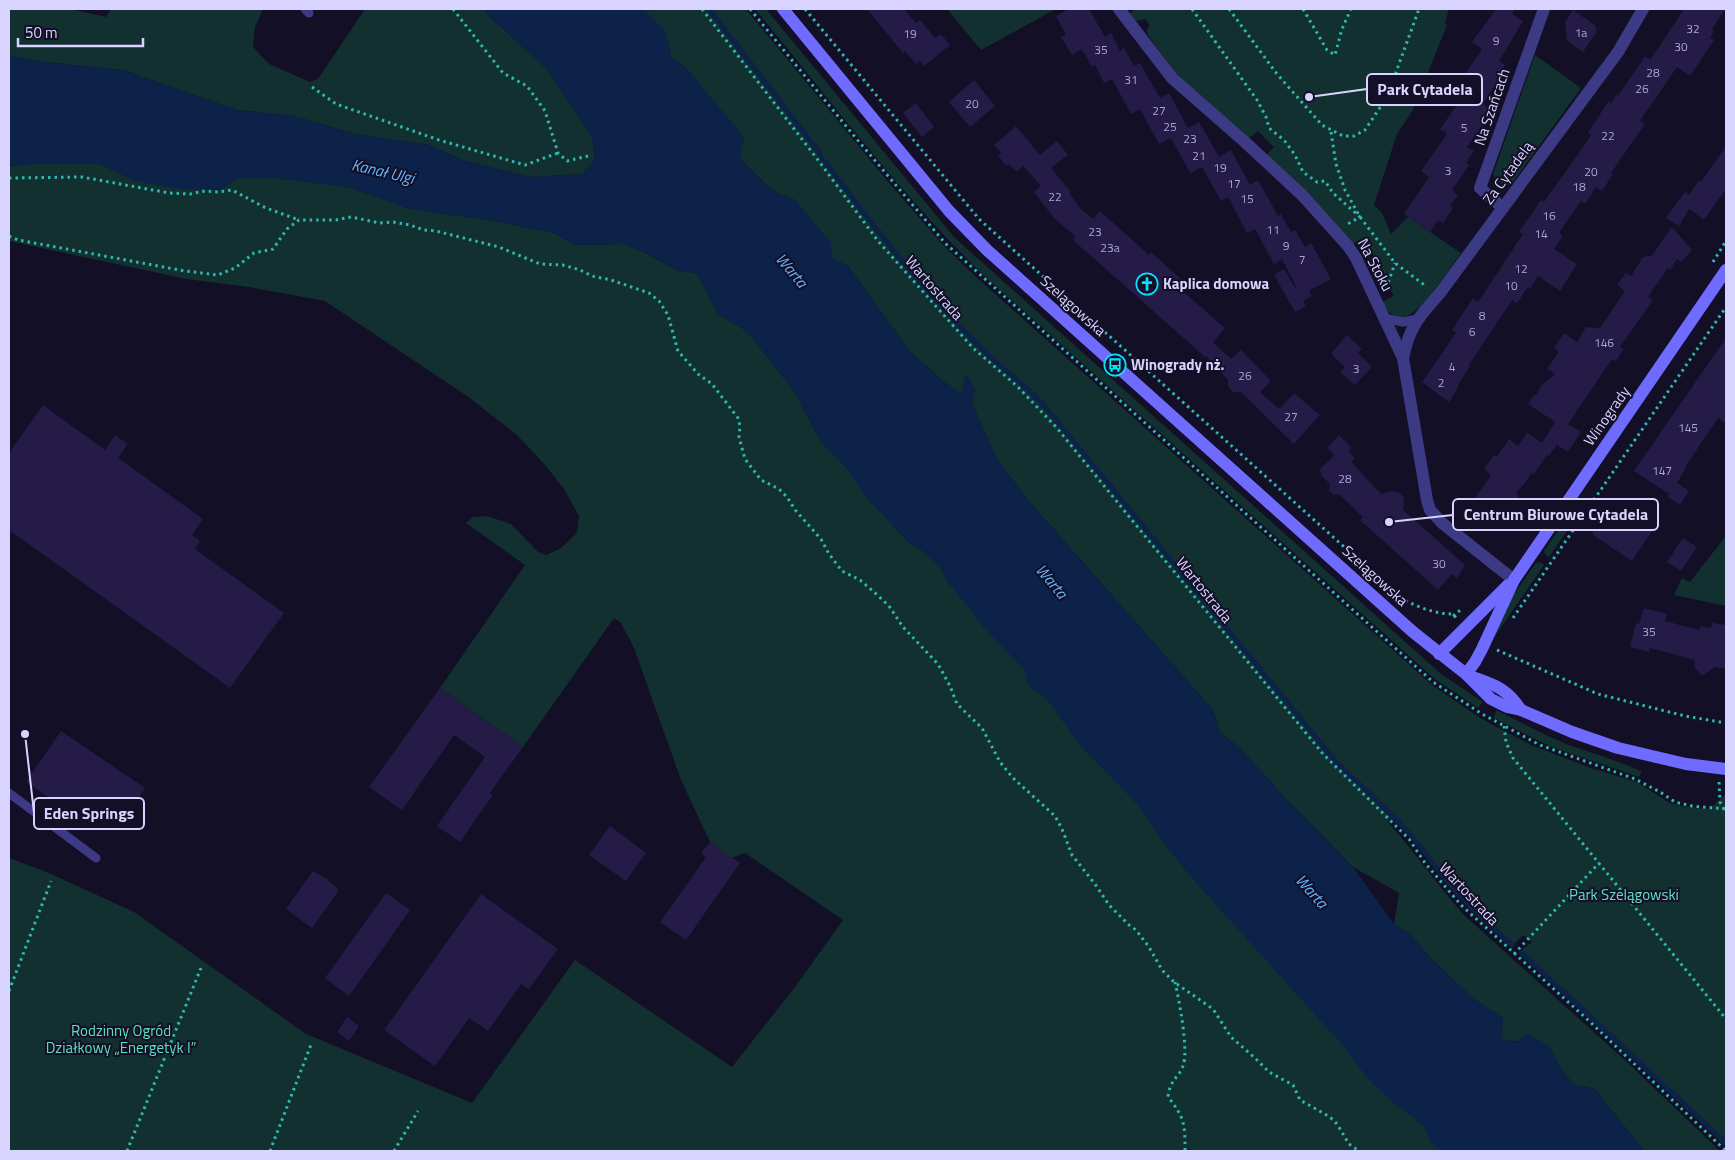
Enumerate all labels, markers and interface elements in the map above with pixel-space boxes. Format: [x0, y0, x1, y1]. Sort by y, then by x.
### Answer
scale bar [18, 15, 142, 47]
house number: 32 [1686, 19, 1700, 38]
text: 50 m [25, 21, 58, 44]
house number: 1a [1575, 23, 1587, 42]
house number: 19 [903, 24, 917, 43]
house number: 9 [1493, 31, 1500, 50]
house number: 30 [1674, 37, 1688, 56]
house number: 35 [1094, 40, 1108, 59]
house number: 28 [1646, 63, 1660, 82]
street label: Na Szańcach [1468, 65, 1515, 148]
house number: 31 [1124, 70, 1138, 89]
callout: Park Cytadela [1367, 74, 1482, 105]
text: Park Cytadela [1377, 77, 1473, 101]
house number: 26 [1635, 79, 1649, 98]
house number: 20 [965, 94, 979, 113]
house number: 27 [1152, 101, 1166, 120]
house number: 25 [1163, 117, 1177, 136]
house number: 5 [1461, 118, 1468, 137]
house number: 22 [1601, 126, 1615, 145]
house number: 23 [1183, 129, 1197, 148]
street label: Za Cytadelą [1477, 136, 1539, 209]
house number: 21 [1192, 146, 1206, 165]
water label: Kanał Ulgi [349, 152, 418, 190]
house number: 19 [1213, 158, 1227, 177]
house number: 3 [1445, 161, 1451, 180]
house number: 20 [1584, 162, 1598, 181]
house number: 17 [1227, 174, 1241, 193]
house number: 18 [1572, 177, 1586, 196]
house number: 22 [1048, 187, 1062, 206]
house number: 15 [1240, 189, 1254, 208]
house number: 16 [1542, 206, 1556, 225]
house number: 11 [1266, 220, 1280, 239]
house number: 23 [1088, 222, 1102, 241]
house number: 14 [1534, 224, 1548, 243]
street label: Na Stoku [1352, 234, 1399, 295]
house number: 9 [1283, 236, 1290, 255]
house number: 23a [1100, 238, 1120, 257]
water label: Warta [770, 247, 814, 293]
street label: Wartostrada [900, 250, 969, 326]
house number: 7 [1299, 250, 1305, 269]
house number: 12 [1514, 259, 1528, 278]
street label: Szelągowska [1035, 270, 1112, 342]
church icon: Kaplica domowa [1135, 272, 1159, 296]
place label: Kaplica domowa [1163, 272, 1270, 295]
house number: 10 [1504, 276, 1518, 295]
house number: 8 [1479, 306, 1486, 325]
house number: 6 [1469, 322, 1476, 341]
house number: 146 [1594, 333, 1614, 352]
bus stop icon: Winogrady nż. [1103, 353, 1127, 377]
place label: Winogrady nż. [1131, 353, 1224, 376]
house number: 4 [1449, 357, 1456, 376]
house number: 3 [1353, 359, 1359, 378]
house number: 26 [1238, 366, 1252, 385]
house number: 2 [1438, 373, 1444, 392]
street label: Winogrady [1578, 381, 1636, 450]
house number: 27 [1284, 407, 1298, 426]
house number: 145 [1678, 418, 1698, 437]
house number: 147 [1652, 461, 1672, 480]
house number: 28 [1338, 469, 1352, 488]
callout: Centrum Biurowe Cytadela [1453, 499, 1658, 530]
text: Centrum Biurowe Cytadela [1464, 502, 1648, 526]
street label: Szelągowska [1337, 540, 1414, 612]
street label: Wartostrada [1170, 552, 1239, 628]
house number: 30 [1432, 554, 1446, 573]
water label: Warta [1030, 558, 1074, 604]
house number: 35 [1642, 622, 1656, 641]
callout: Eden Springs [34, 798, 144, 829]
text: Eden Springs [44, 801, 134, 825]
street label: Wartostrada [1434, 857, 1505, 931]
water label: Warta [1290, 868, 1335, 914]
park label: Park Szelągowski [1569, 883, 1679, 906]
park label: Rodzinny Ogród Działkowy „Energetyk I” [46, 1019, 197, 1059]

